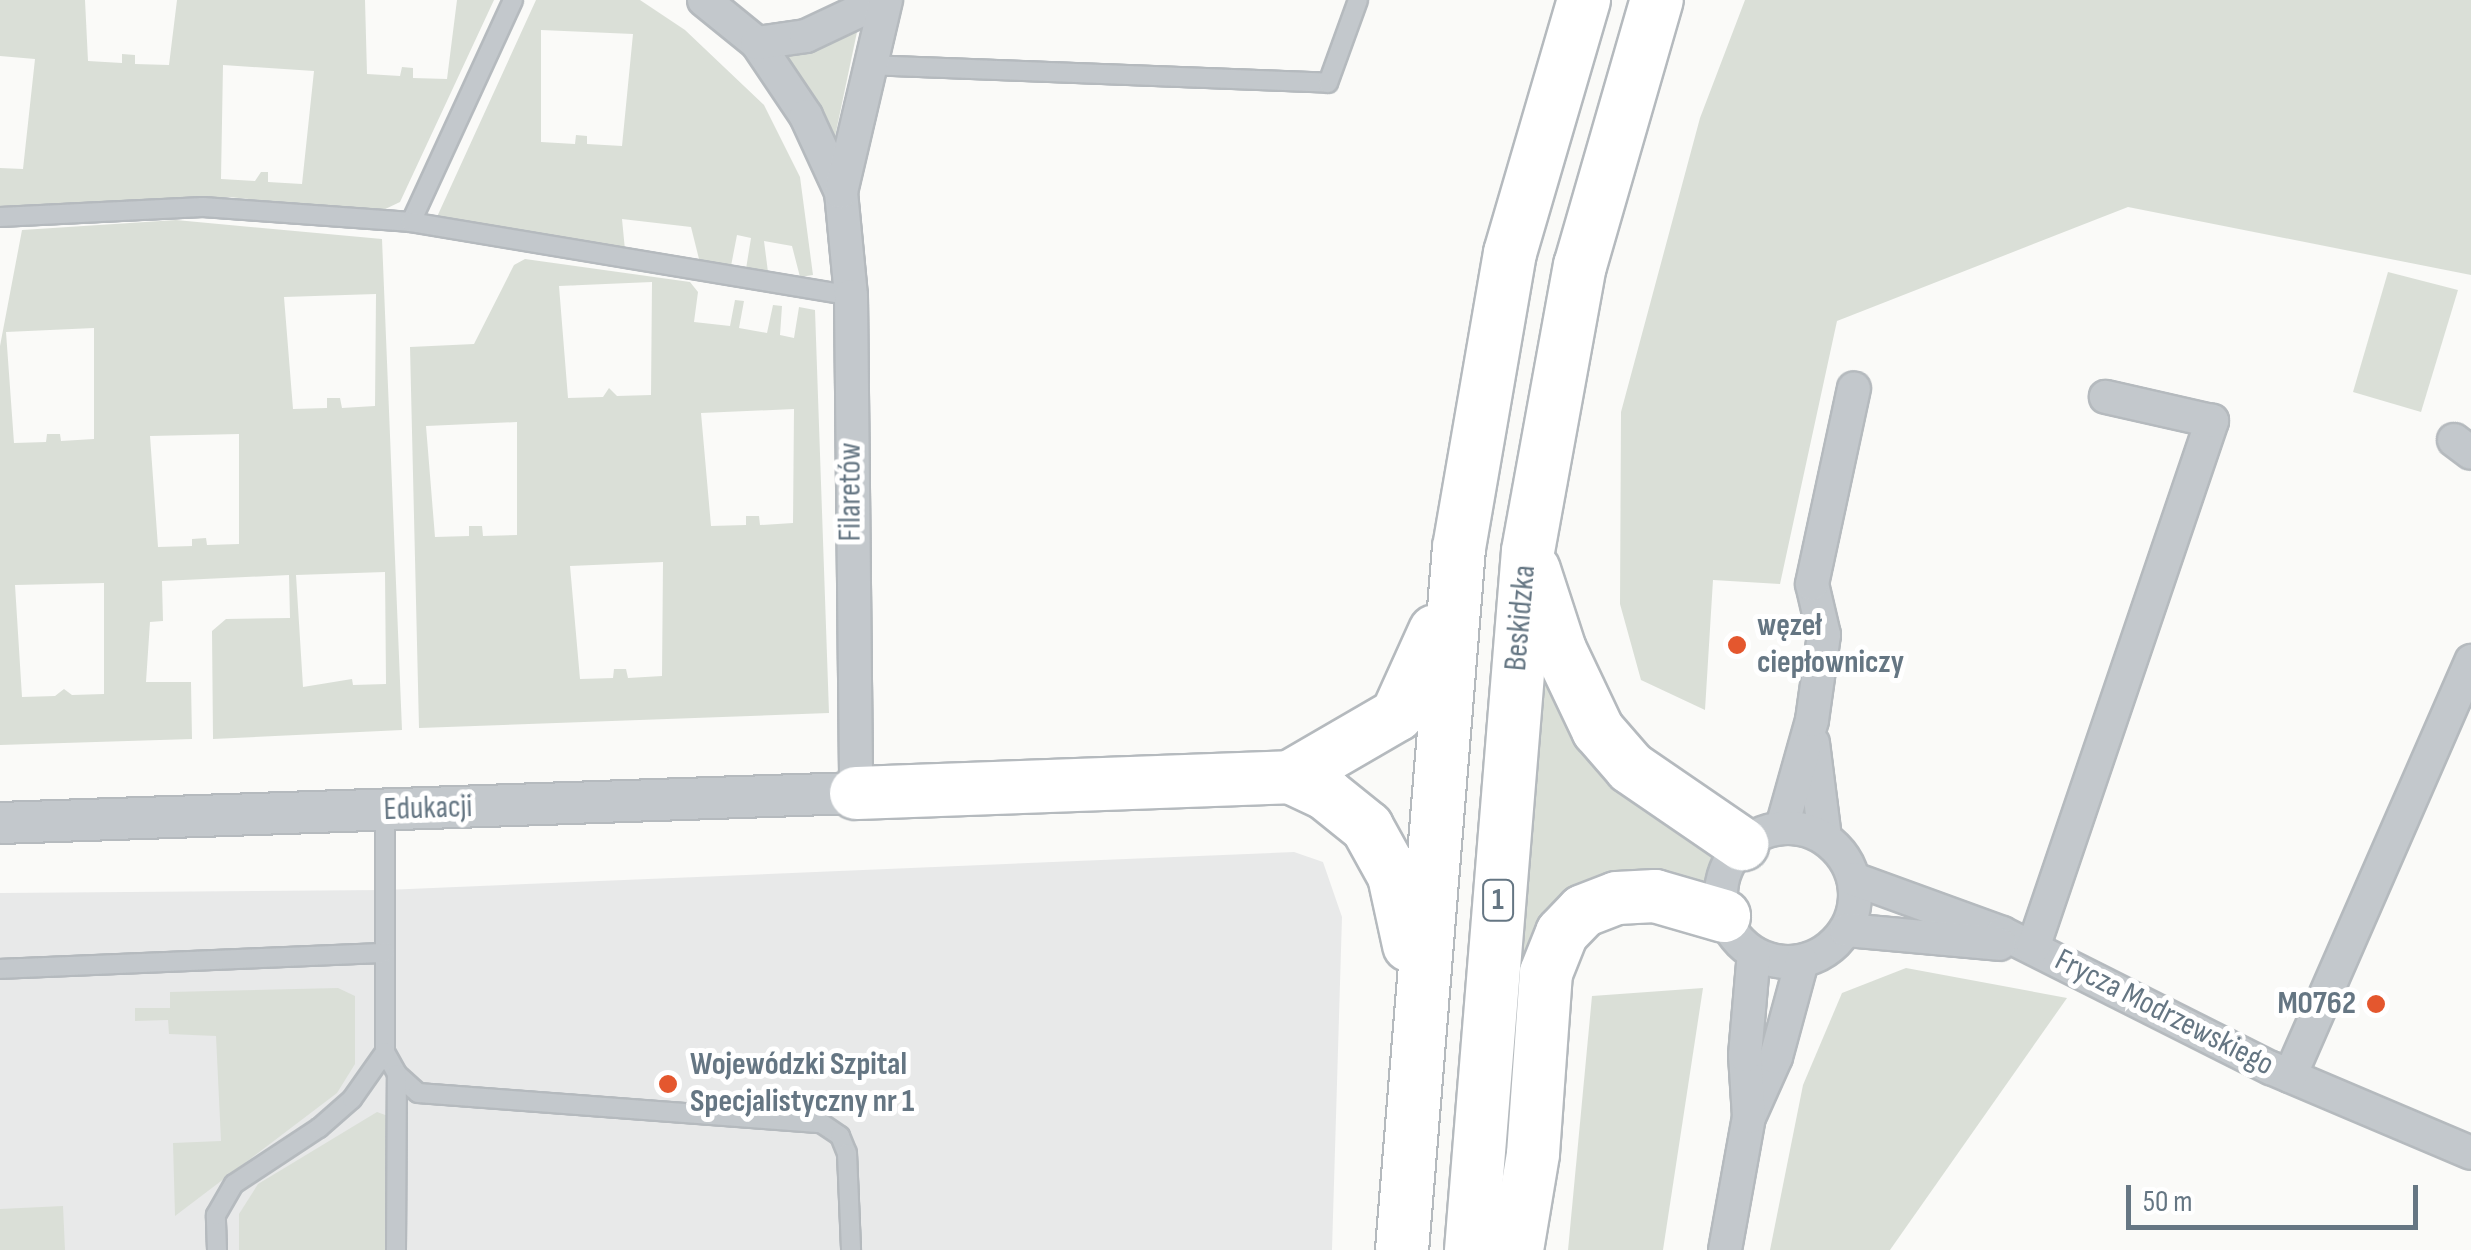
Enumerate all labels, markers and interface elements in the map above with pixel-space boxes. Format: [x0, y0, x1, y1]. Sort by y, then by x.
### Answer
street label: Filaretów [832, 443, 870, 541]
street label: Beskidzka [1497, 563, 1545, 673]
place label: węzeł ciepłowniczy [1757, 608, 1904, 683]
marker: węzeł ciepłowniczy [1726, 634, 1748, 656]
street label: Edukacji [383, 788, 473, 830]
road number: 1 [1480, 875, 1516, 925]
street label: Frycza Modrzewskiego [2048, 941, 2280, 1085]
place label: M0762 [2277, 985, 2356, 1023]
marker: M0762 [2365, 993, 2387, 1015]
place label: Wojewódzki Szpital Specjalistyczny nr 1 [690, 1047, 914, 1122]
marker: Wojewódzki Szpital Specjalistyczny nr 1 [655, 1071, 681, 1097]
scale bar [2131, 1165, 2424, 1227]
text: 50 m [2143, 1184, 2192, 1220]

